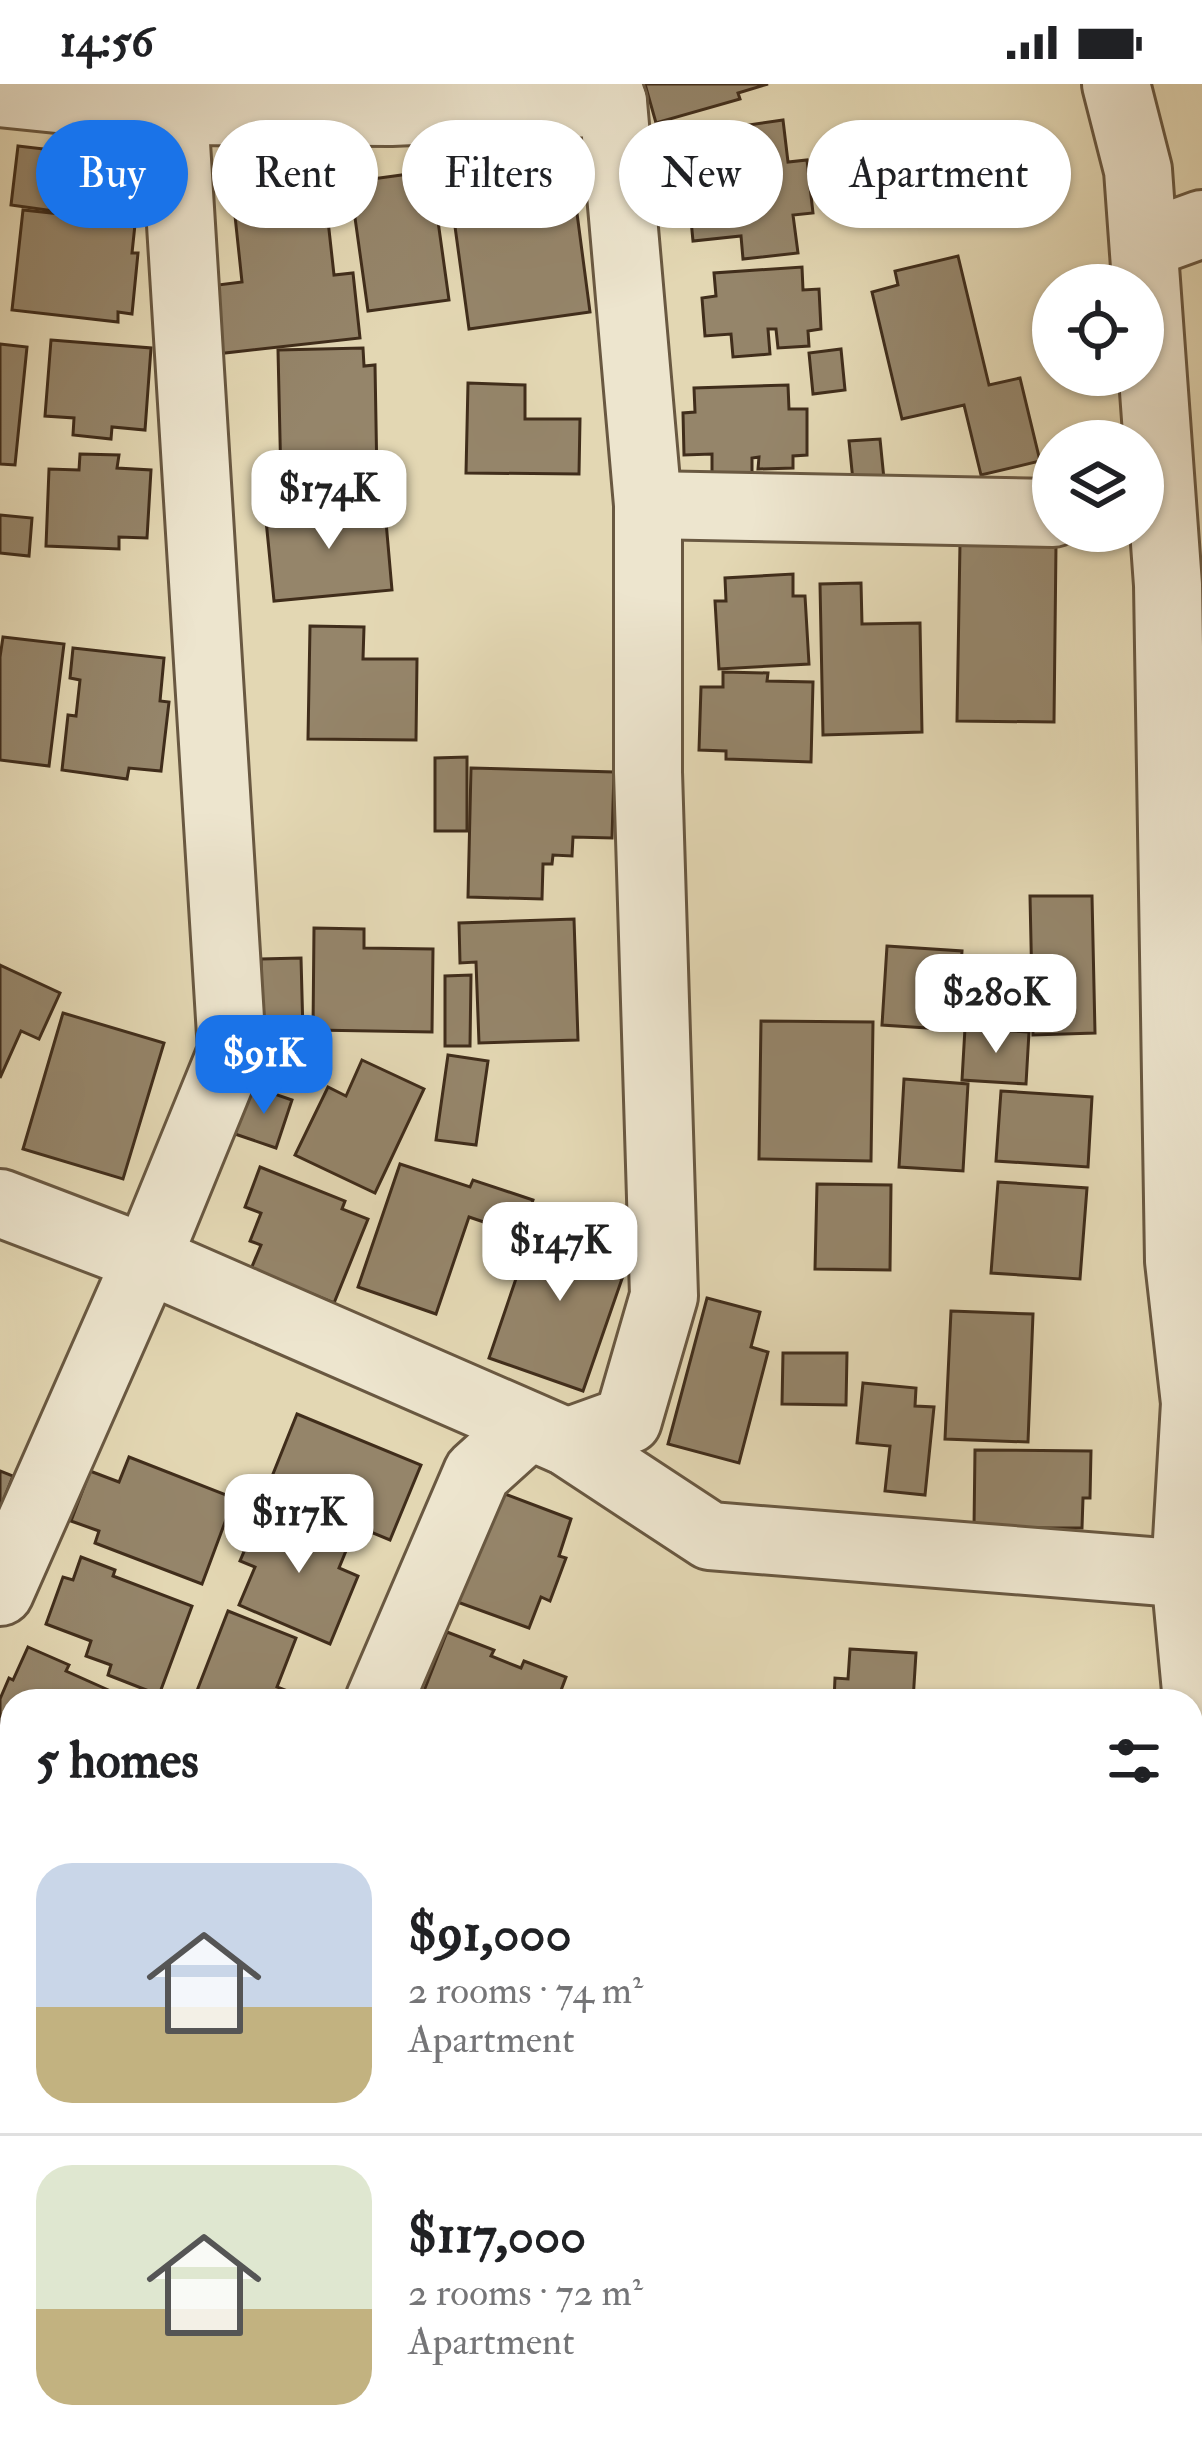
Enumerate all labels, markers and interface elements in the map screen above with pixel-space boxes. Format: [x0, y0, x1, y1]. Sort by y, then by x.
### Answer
text: 14:56 [60, 14, 154, 70]
chip: Buy [36, 120, 188, 228]
chip: Rent [212, 120, 378, 228]
chip: Filters [402, 120, 595, 228]
chip: New [619, 120, 783, 228]
chip: Apartment [807, 120, 1071, 228]
map controls [1032, 264, 1164, 552]
button: locate [1032, 264, 1164, 396]
button: layers [1032, 420, 1164, 552]
pin: $174K [245, 450, 413, 552]
text: $174K [278, 464, 380, 513]
pin: $280K [912, 954, 1080, 1056]
text: $280K [942, 968, 1050, 1017]
pin: $91K [193, 1015, 335, 1117]
text: $91K [222, 1029, 306, 1078]
pin: $147K [476, 1202, 644, 1304]
text: $147K [509, 1216, 611, 1265]
pin: $117K [215, 1474, 383, 1576]
text: $117K [251, 1488, 347, 1537]
icon: filters [1101, 1728, 1167, 1794]
text: 5 homes [36, 1729, 199, 1793]
text: $91,000 [408, 1902, 572, 1966]
icon: home [132, 1911, 276, 2055]
text: 2 rooms · 74 m² [408, 1966, 643, 2015]
text: Apartment [408, 2015, 575, 2064]
text: $117,000 [408, 2204, 586, 2268]
icon: home [132, 2213, 276, 2357]
text: 2 rooms · 72 m² [408, 2268, 643, 2317]
text: Apartment [408, 2317, 575, 2366]

